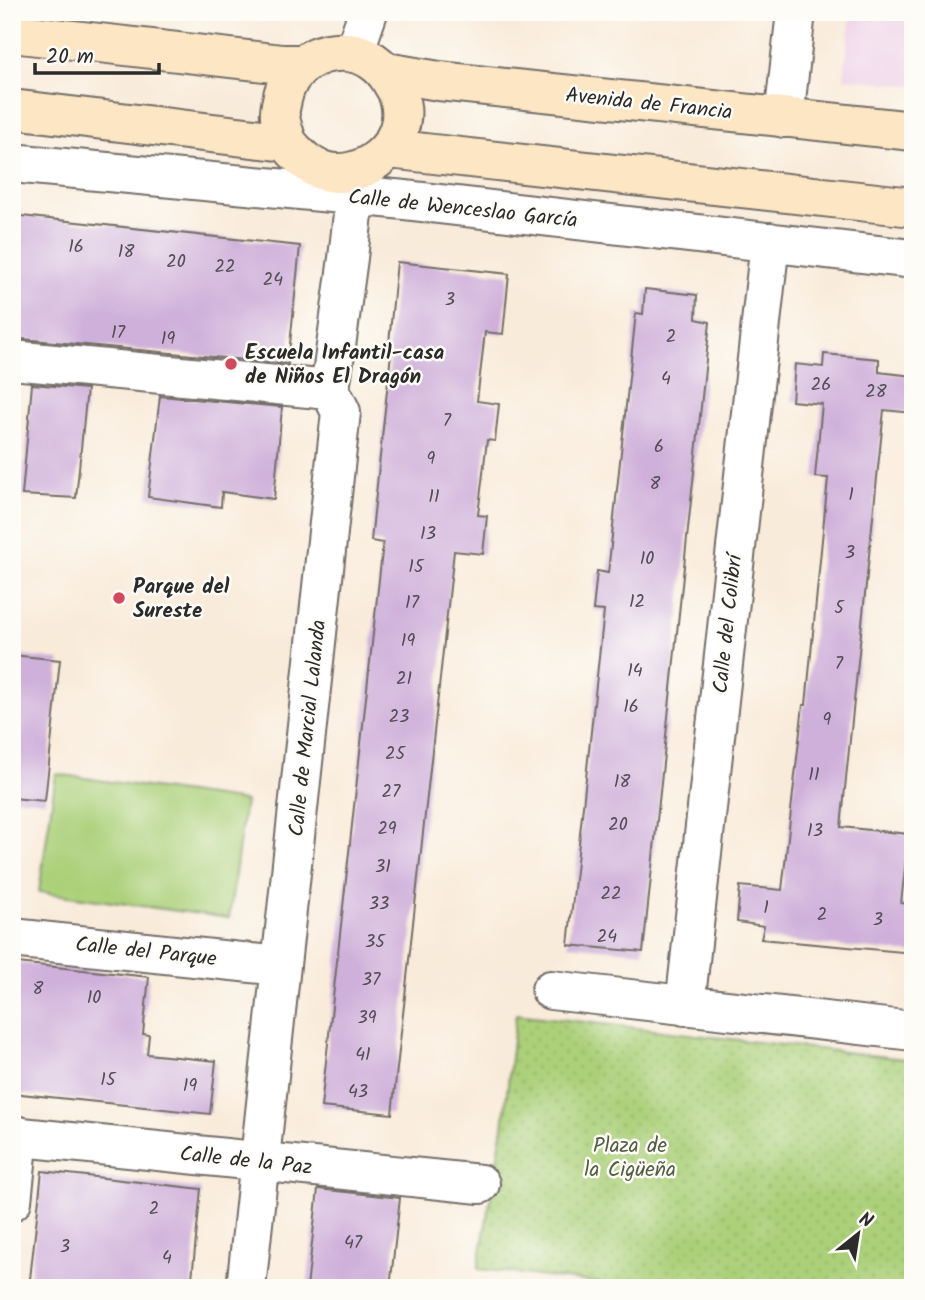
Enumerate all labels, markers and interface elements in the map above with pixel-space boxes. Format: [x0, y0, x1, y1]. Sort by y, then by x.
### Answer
scale bar [35, 32, 159, 76]
text: 20 m [46, 41, 94, 74]
street label: Avenida de Francia [564, 79, 734, 130]
street label: Calle de Wenceslao García [346, 181, 579, 238]
house number: 16 [68, 233, 84, 262]
house number: 18 [118, 238, 134, 267]
house number: 20 [166, 248, 186, 277]
house number: 22 [215, 253, 235, 282]
house number: 24 [263, 266, 283, 295]
house number: 3 [445, 286, 455, 315]
house number: 17 [111, 319, 126, 348]
house number: 2 [666, 323, 676, 352]
house number: 19 [161, 325, 175, 354]
place label: Escuela Infantil-casa de Niños El Dragón [245, 337, 445, 394]
marker: Escuela Infantil-casa de Niños El Dragón [223, 356, 239, 372]
house number: 4 [661, 365, 671, 394]
house number: 26 [811, 371, 831, 400]
house number: 28 [865, 378, 887, 407]
house number: 7 [443, 407, 452, 436]
house number: 6 [654, 433, 664, 462]
house number: 9 [427, 445, 436, 474]
house number: 8 [650, 470, 661, 499]
house number: 1 [848, 481, 854, 510]
house number: 11 [428, 483, 440, 512]
house number: 13 [420, 520, 436, 549]
house number: 3 [845, 539, 855, 568]
house number: 10 [640, 545, 654, 574]
street label: Calle del Colibrí [705, 550, 752, 695]
house number: 15 [408, 553, 425, 582]
place label: Parque del Sureste [133, 571, 230, 628]
house number: 12 [629, 588, 645, 617]
house number: 17 [405, 589, 420, 618]
marker: Parque del Sureste [111, 590, 127, 606]
house number: 5 [834, 594, 845, 623]
street label: Calle de Marcial Lalanda [281, 618, 336, 838]
house number: 19 [401, 627, 415, 656]
house number: 7 [835, 650, 844, 679]
house number: 14 [627, 657, 643, 686]
house number: 21 [396, 665, 412, 694]
house number: 16 [623, 693, 639, 722]
house number: 23 [389, 703, 409, 732]
house number: 9 [823, 706, 832, 735]
house number: 25 [385, 740, 406, 769]
house number: 11 [808, 761, 820, 790]
house number: 18 [614, 768, 630, 797]
house number: 27 [382, 778, 401, 807]
house number: 20 [608, 811, 628, 840]
house number: 29 [377, 815, 397, 844]
house number: 13 [807, 817, 823, 846]
house number: 31 [375, 853, 391, 882]
house number: 22 [601, 880, 621, 909]
house number: 33 [369, 890, 389, 919]
house number: 1 [763, 894, 769, 923]
house number: 2 [817, 901, 827, 930]
house number: 3 [873, 906, 883, 935]
house number: 24 [597, 923, 617, 952]
house number: 35 [365, 928, 386, 957]
street label: Calle del Parque [74, 929, 219, 976]
house number: 37 [362, 966, 381, 995]
house number: 8 [33, 975, 44, 1004]
house number: 10 [87, 984, 101, 1013]
house number: 39 [357, 1004, 377, 1033]
house number: 41 [355, 1041, 371, 1070]
house number: 15 [100, 1066, 117, 1095]
house number: 19 [183, 1072, 197, 1101]
house number: 43 [348, 1078, 368, 1107]
park label: Plaza de la Cigüeña [584, 1130, 676, 1187]
street label: Calle de la Paz [178, 1138, 314, 1185]
house number: 2 [149, 1195, 159, 1224]
north arrow [824, 1198, 894, 1268]
text: N [853, 1205, 878, 1237]
house number: 47 [344, 1229, 363, 1258]
house number: 3 [60, 1233, 70, 1262]
house number: 4 [162, 1244, 172, 1273]

